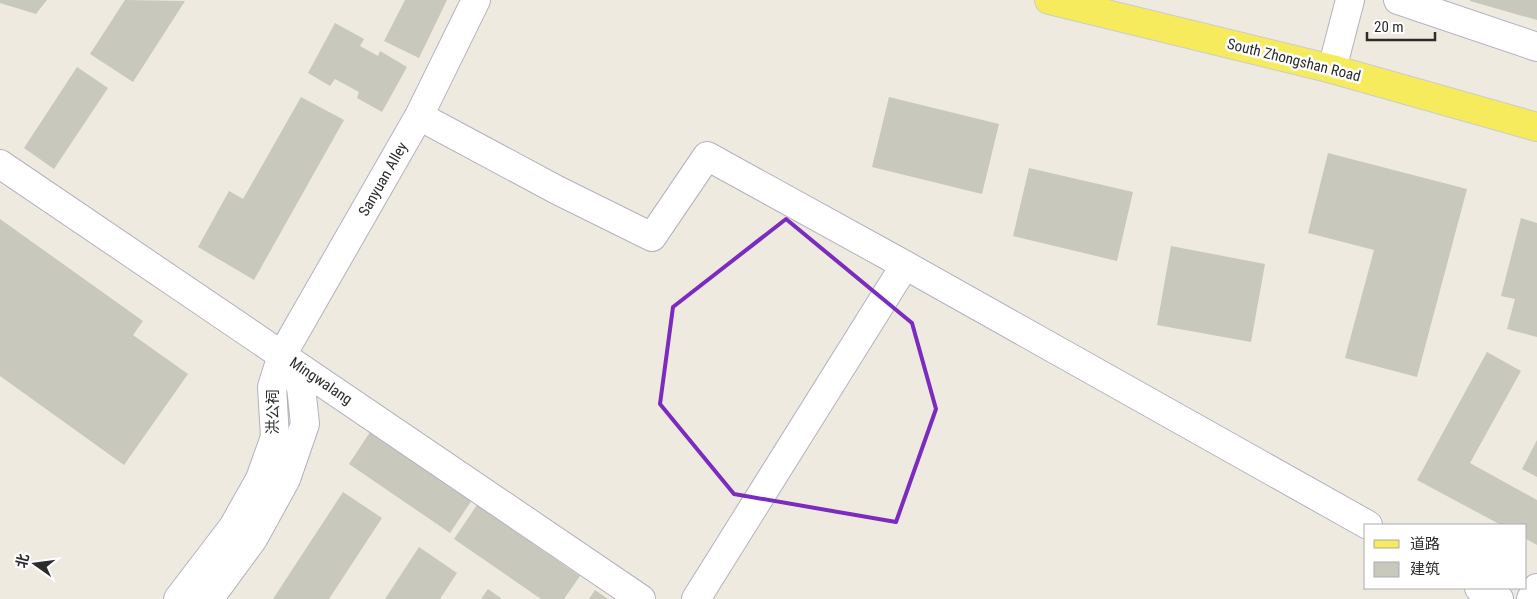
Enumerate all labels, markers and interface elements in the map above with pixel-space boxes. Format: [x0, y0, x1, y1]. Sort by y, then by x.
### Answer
scale bar [1367, 10, 1434, 42]
text: 20 m [1374, 18, 1404, 36]
street label: South Zhongshan Road [1225, 35, 1363, 85]
street label: Sanyuan Alley [355, 139, 411, 219]
street label: Mingwalang [286, 353, 356, 409]
street label: 洪公祠 [264, 389, 282, 435]
legend [1364, 524, 1527, 589]
text: 道路 [1410, 535, 1440, 553]
north arrow [10, 539, 60, 589]
text: 北 [13, 552, 32, 570]
text: 建筑 [1410, 560, 1440, 578]

